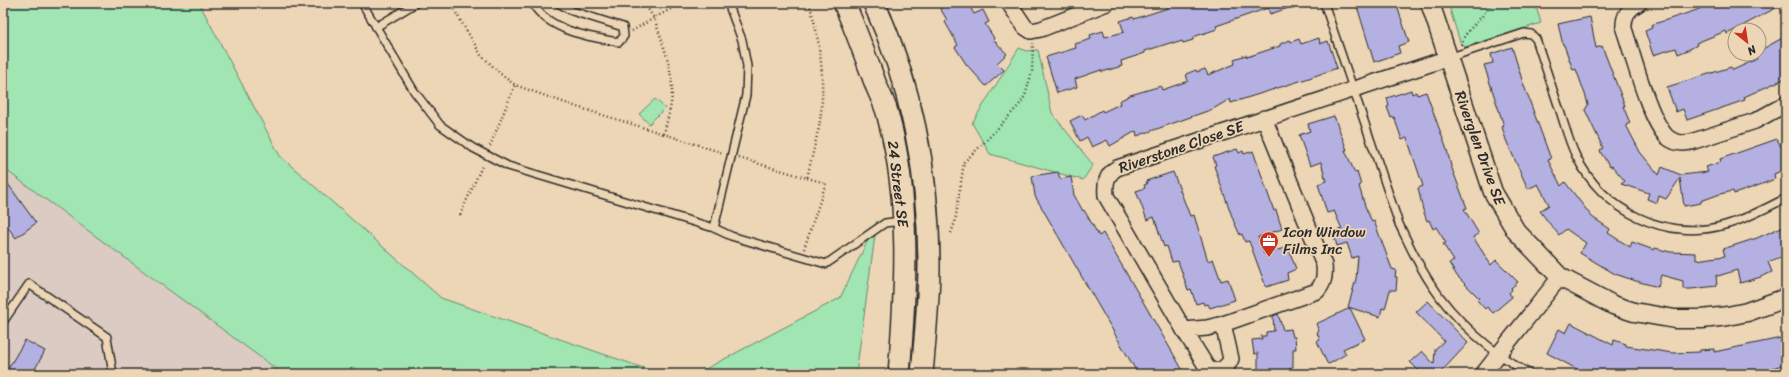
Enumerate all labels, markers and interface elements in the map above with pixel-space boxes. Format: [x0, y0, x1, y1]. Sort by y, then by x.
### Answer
north arrow [1727, 22, 1767, 62]
text: N [1743, 40, 1761, 61]
street label: Riverglen Drive SE [1447, 87, 1513, 211]
street label: Riverstone Close SE [1115, 113, 1249, 181]
street label: 24 Street SE [880, 139, 916, 231]
place label: Icon Window Films Inc [1282, 219, 1366, 262]
office icon: Icon Window Films Inc [1258, 230, 1280, 258]

